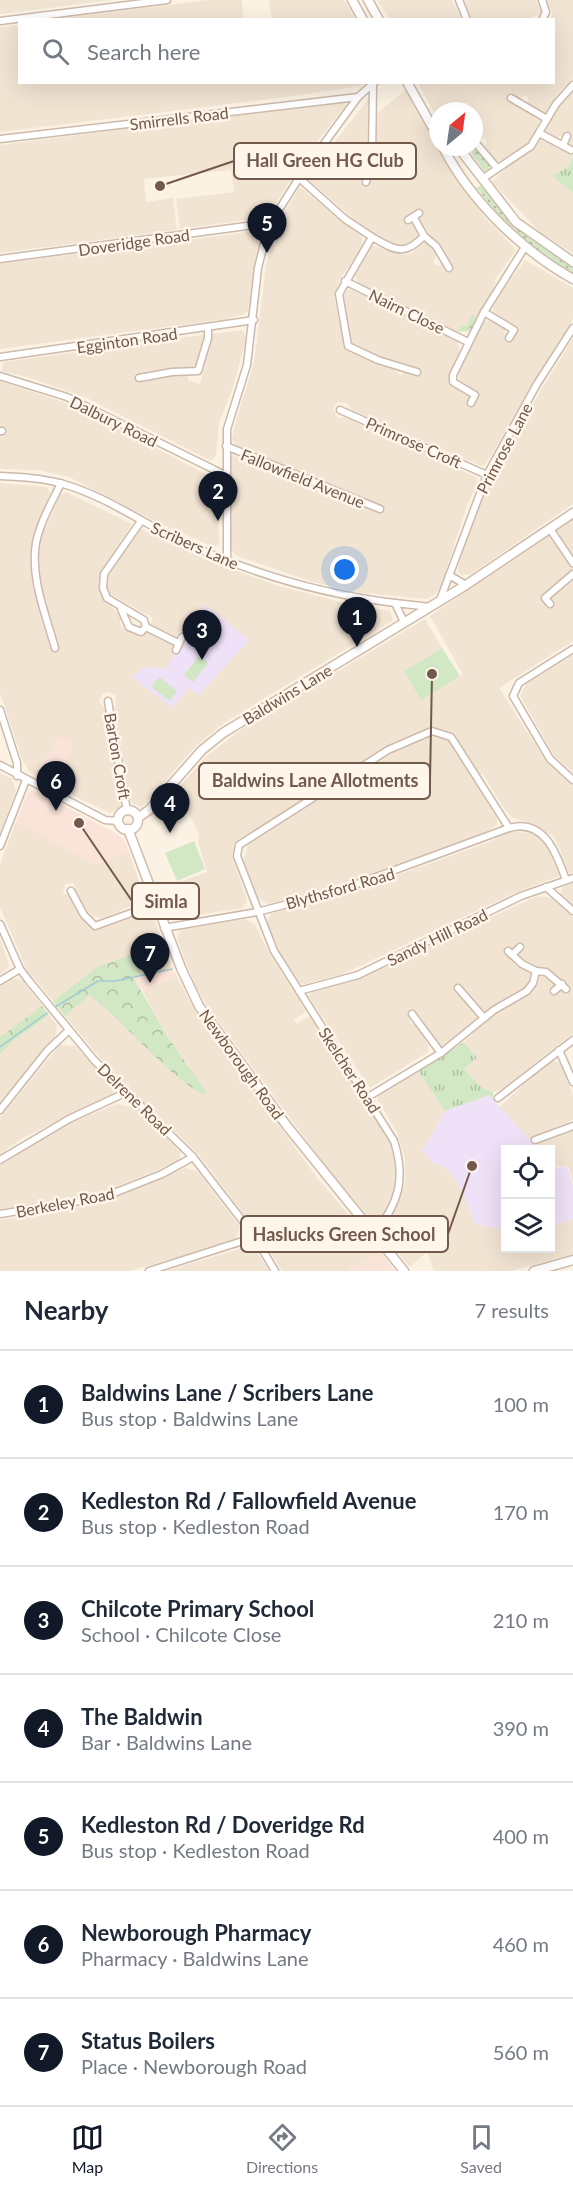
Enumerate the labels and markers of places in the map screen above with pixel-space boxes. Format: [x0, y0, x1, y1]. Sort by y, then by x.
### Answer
callout: Hall Green HG Club [234, 143, 416, 179]
pin: 5 [248, 204, 286, 253]
pin: 2 [198, 472, 238, 521]
pin: 1 [338, 598, 376, 647]
pin: 3 [182, 610, 222, 660]
pin: 6 [36, 762, 76, 811]
callout: Baldwins Lane Allotments [199, 763, 430, 799]
pin: 4 [150, 784, 190, 833]
callout: Simla [132, 883, 199, 919]
pin: 7 [130, 934, 170, 983]
callout: Haslucks Green School [241, 1216, 448, 1252]

